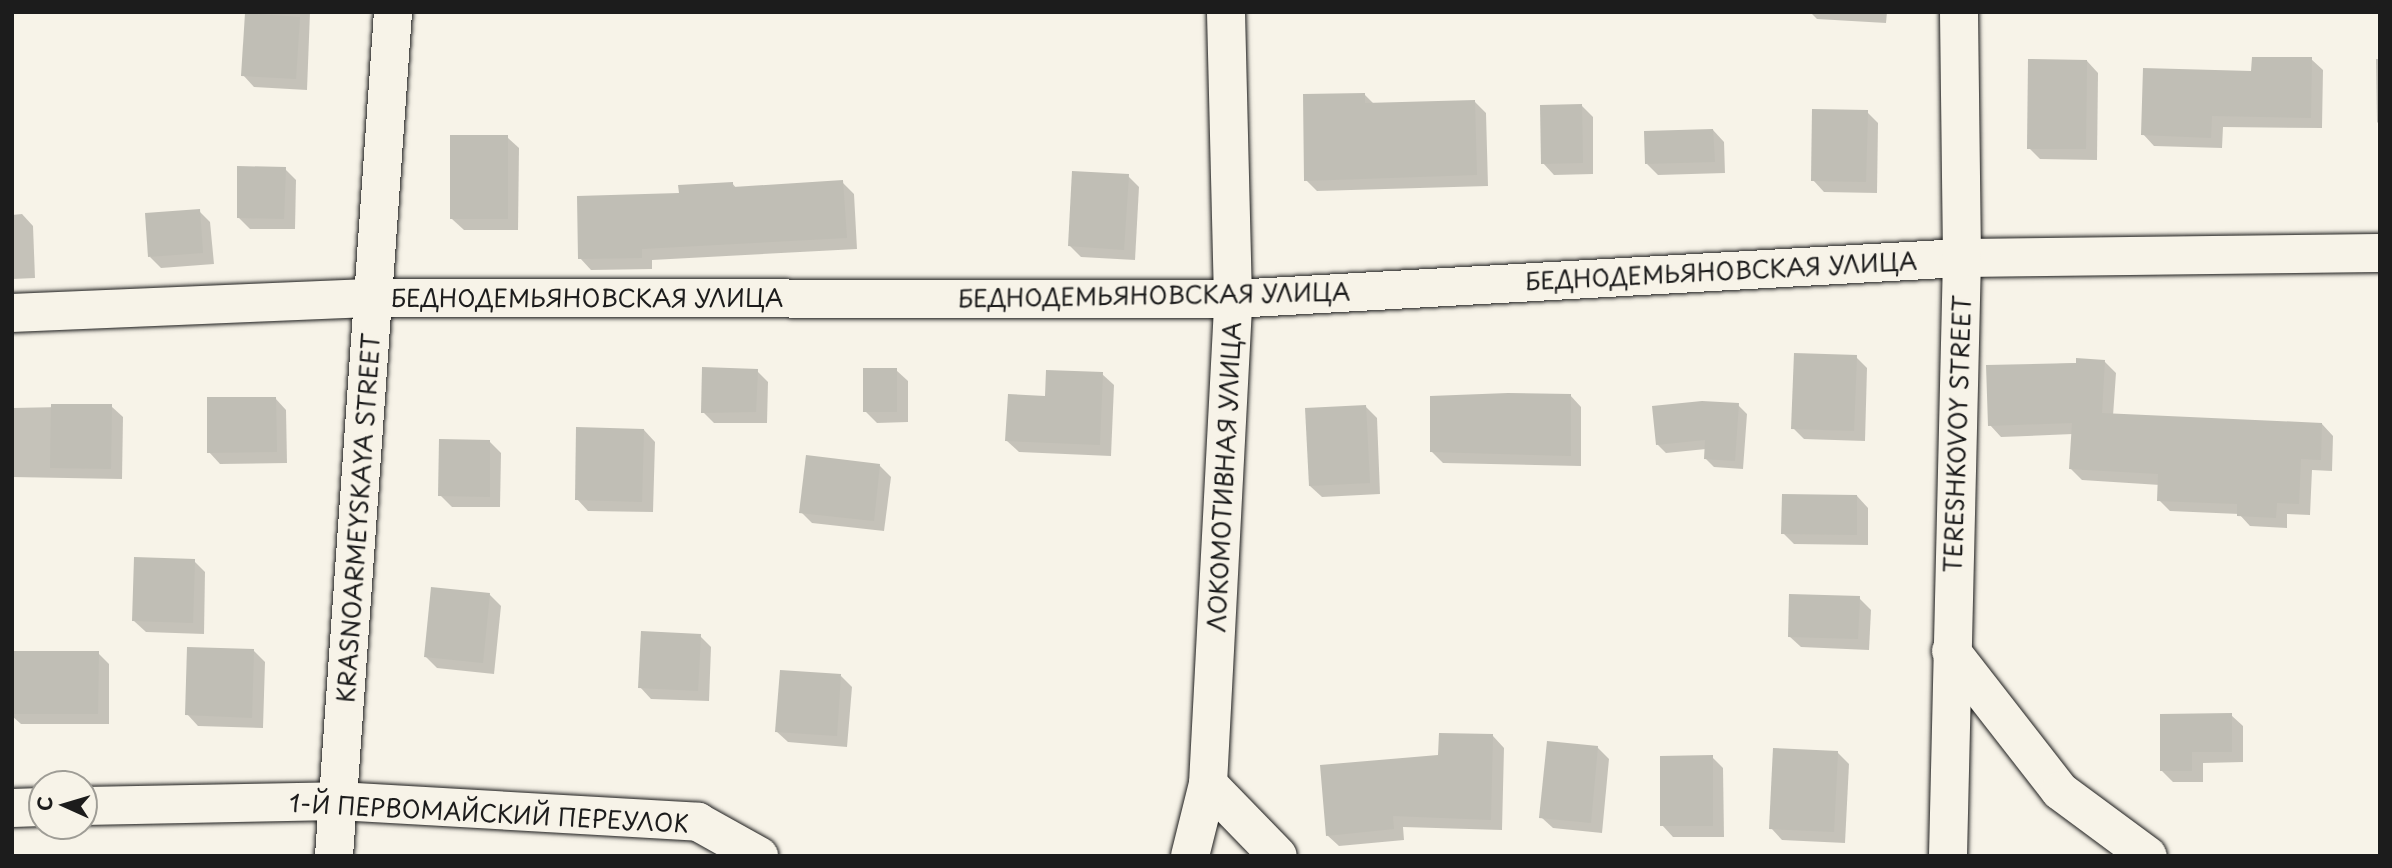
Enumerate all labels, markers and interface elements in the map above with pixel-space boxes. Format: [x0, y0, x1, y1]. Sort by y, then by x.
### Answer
street label: БЕДНОДЕМЬЯНОВСКАЯ УЛИЦА [1524, 246, 1918, 296]
street label: БЕДНОДЕМЬЯНОВСКАЯ УЛИЦА [957, 277, 1351, 313]
street label: БЕДНОДЕМЬЯНОВСКАЯ УЛИЦА [391, 284, 783, 312]
street label: TERESHKOVOY STREET [1938, 294, 1976, 574]
street label: ЛОКОМОТИВНАЯ УЛИЦА [1201, 321, 1247, 633]
street label: KRASNOARMEYSKAYA STREET [331, 332, 385, 704]
north arrow [28, 770, 98, 840]
street label: 1-Й ПЕРВОМАЙСКИЙ ПЕРЕУЛОК [288, 788, 690, 838]
text: С [30, 796, 59, 812]

